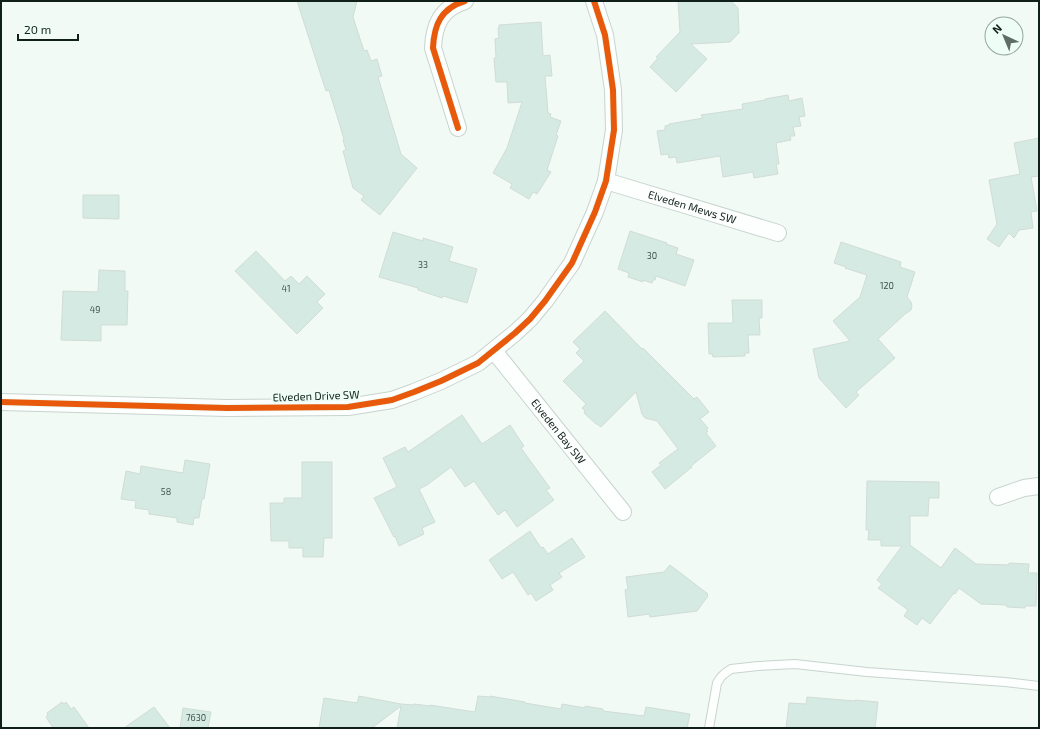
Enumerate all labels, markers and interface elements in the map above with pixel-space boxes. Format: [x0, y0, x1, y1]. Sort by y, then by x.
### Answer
scale bar [18, 16, 78, 42]
north arrow [984, 16, 1024, 56]
text: N [989, 21, 1004, 36]
text: 20 m [24, 22, 51, 36]
street label: Elveden Mews SW [647, 187, 738, 226]
house number: 30 [647, 250, 657, 261]
house number: 33 [418, 259, 428, 270]
house number: 120 [880, 280, 894, 291]
house number: 41 [281, 283, 291, 294]
house number: 49 [90, 304, 100, 315]
street label: Elveden Drive SW [272, 387, 360, 404]
street label: Elveden Bay SW [529, 396, 589, 467]
house number: 58 [161, 486, 171, 497]
house number: 7630 [186, 712, 206, 723]

